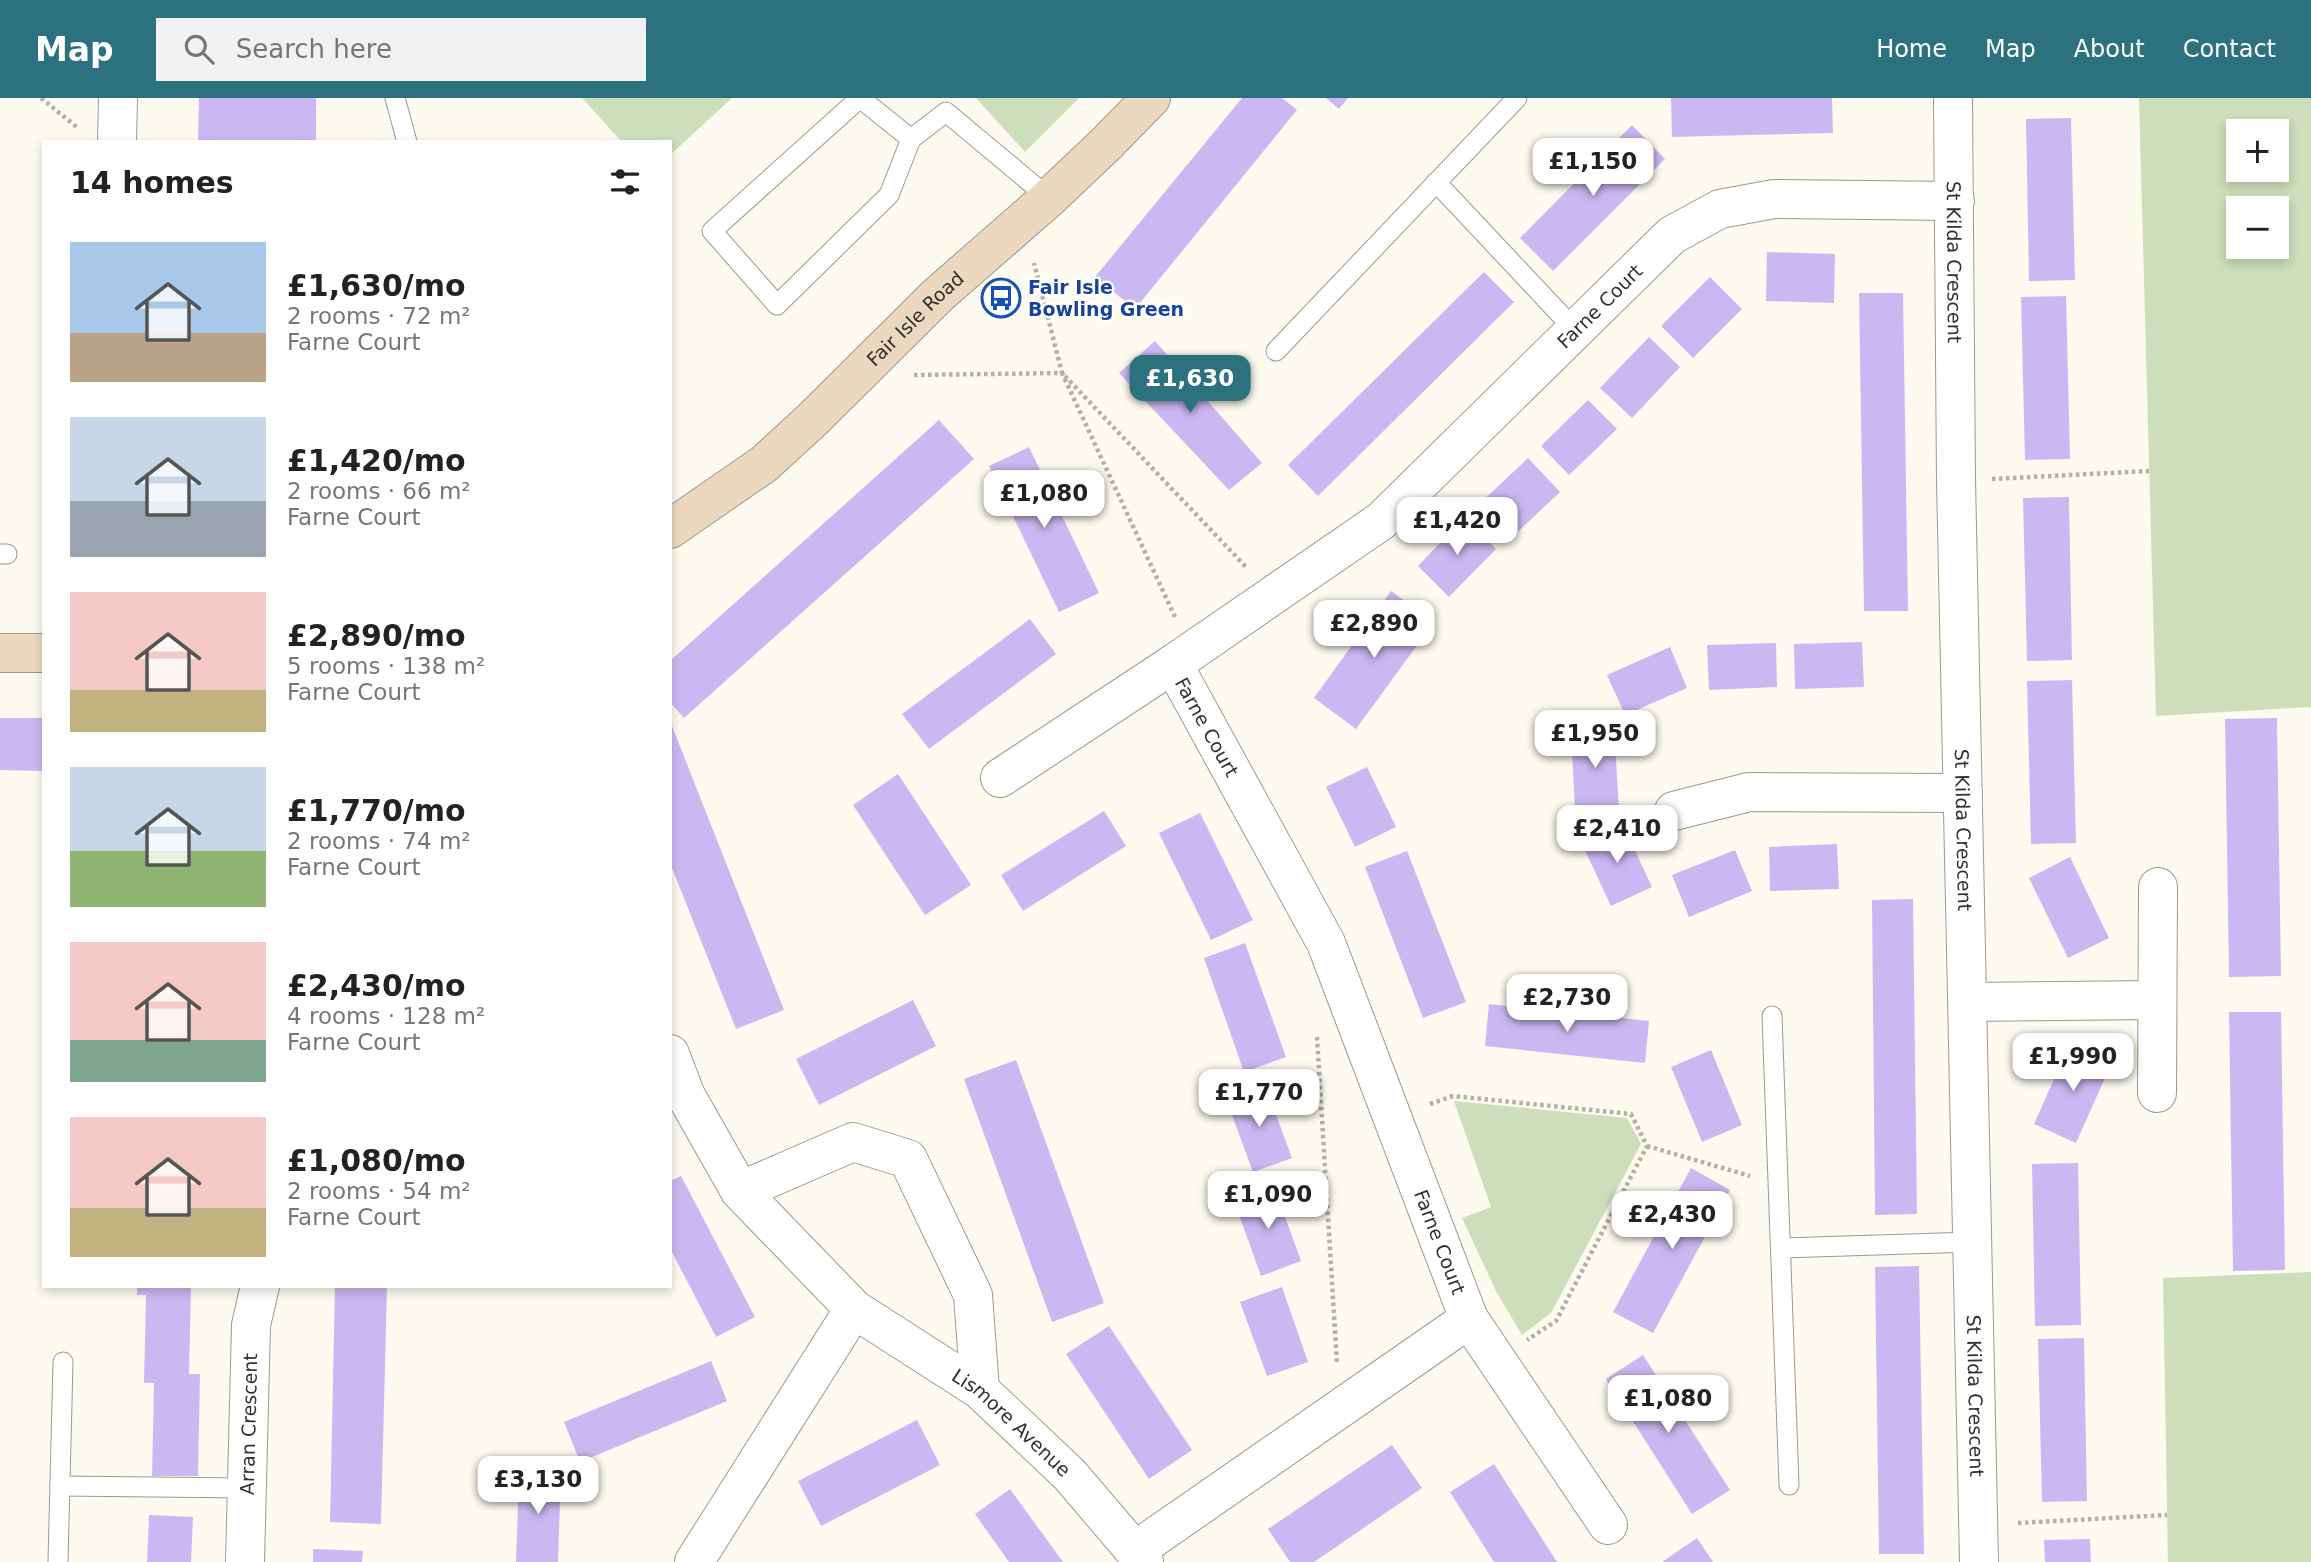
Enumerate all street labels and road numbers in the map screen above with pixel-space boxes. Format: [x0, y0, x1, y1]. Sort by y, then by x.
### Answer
street label: St Kilda Crescent [1943, 181, 1966, 343]
street label: Farne Court [1553, 260, 1647, 353]
street label: Fair Isle Road [862, 267, 968, 370]
street label: Farne Court [1171, 673, 1243, 781]
street label: St Kilda Crescent [1951, 749, 1976, 911]
street label: Farne Court [1410, 1187, 1470, 1297]
street label: St Kilda Crescent [1963, 1314, 1988, 1477]
street label: Arran Crescent [236, 1353, 261, 1495]
street label: Lismore Avenue [948, 1364, 1075, 1481]

